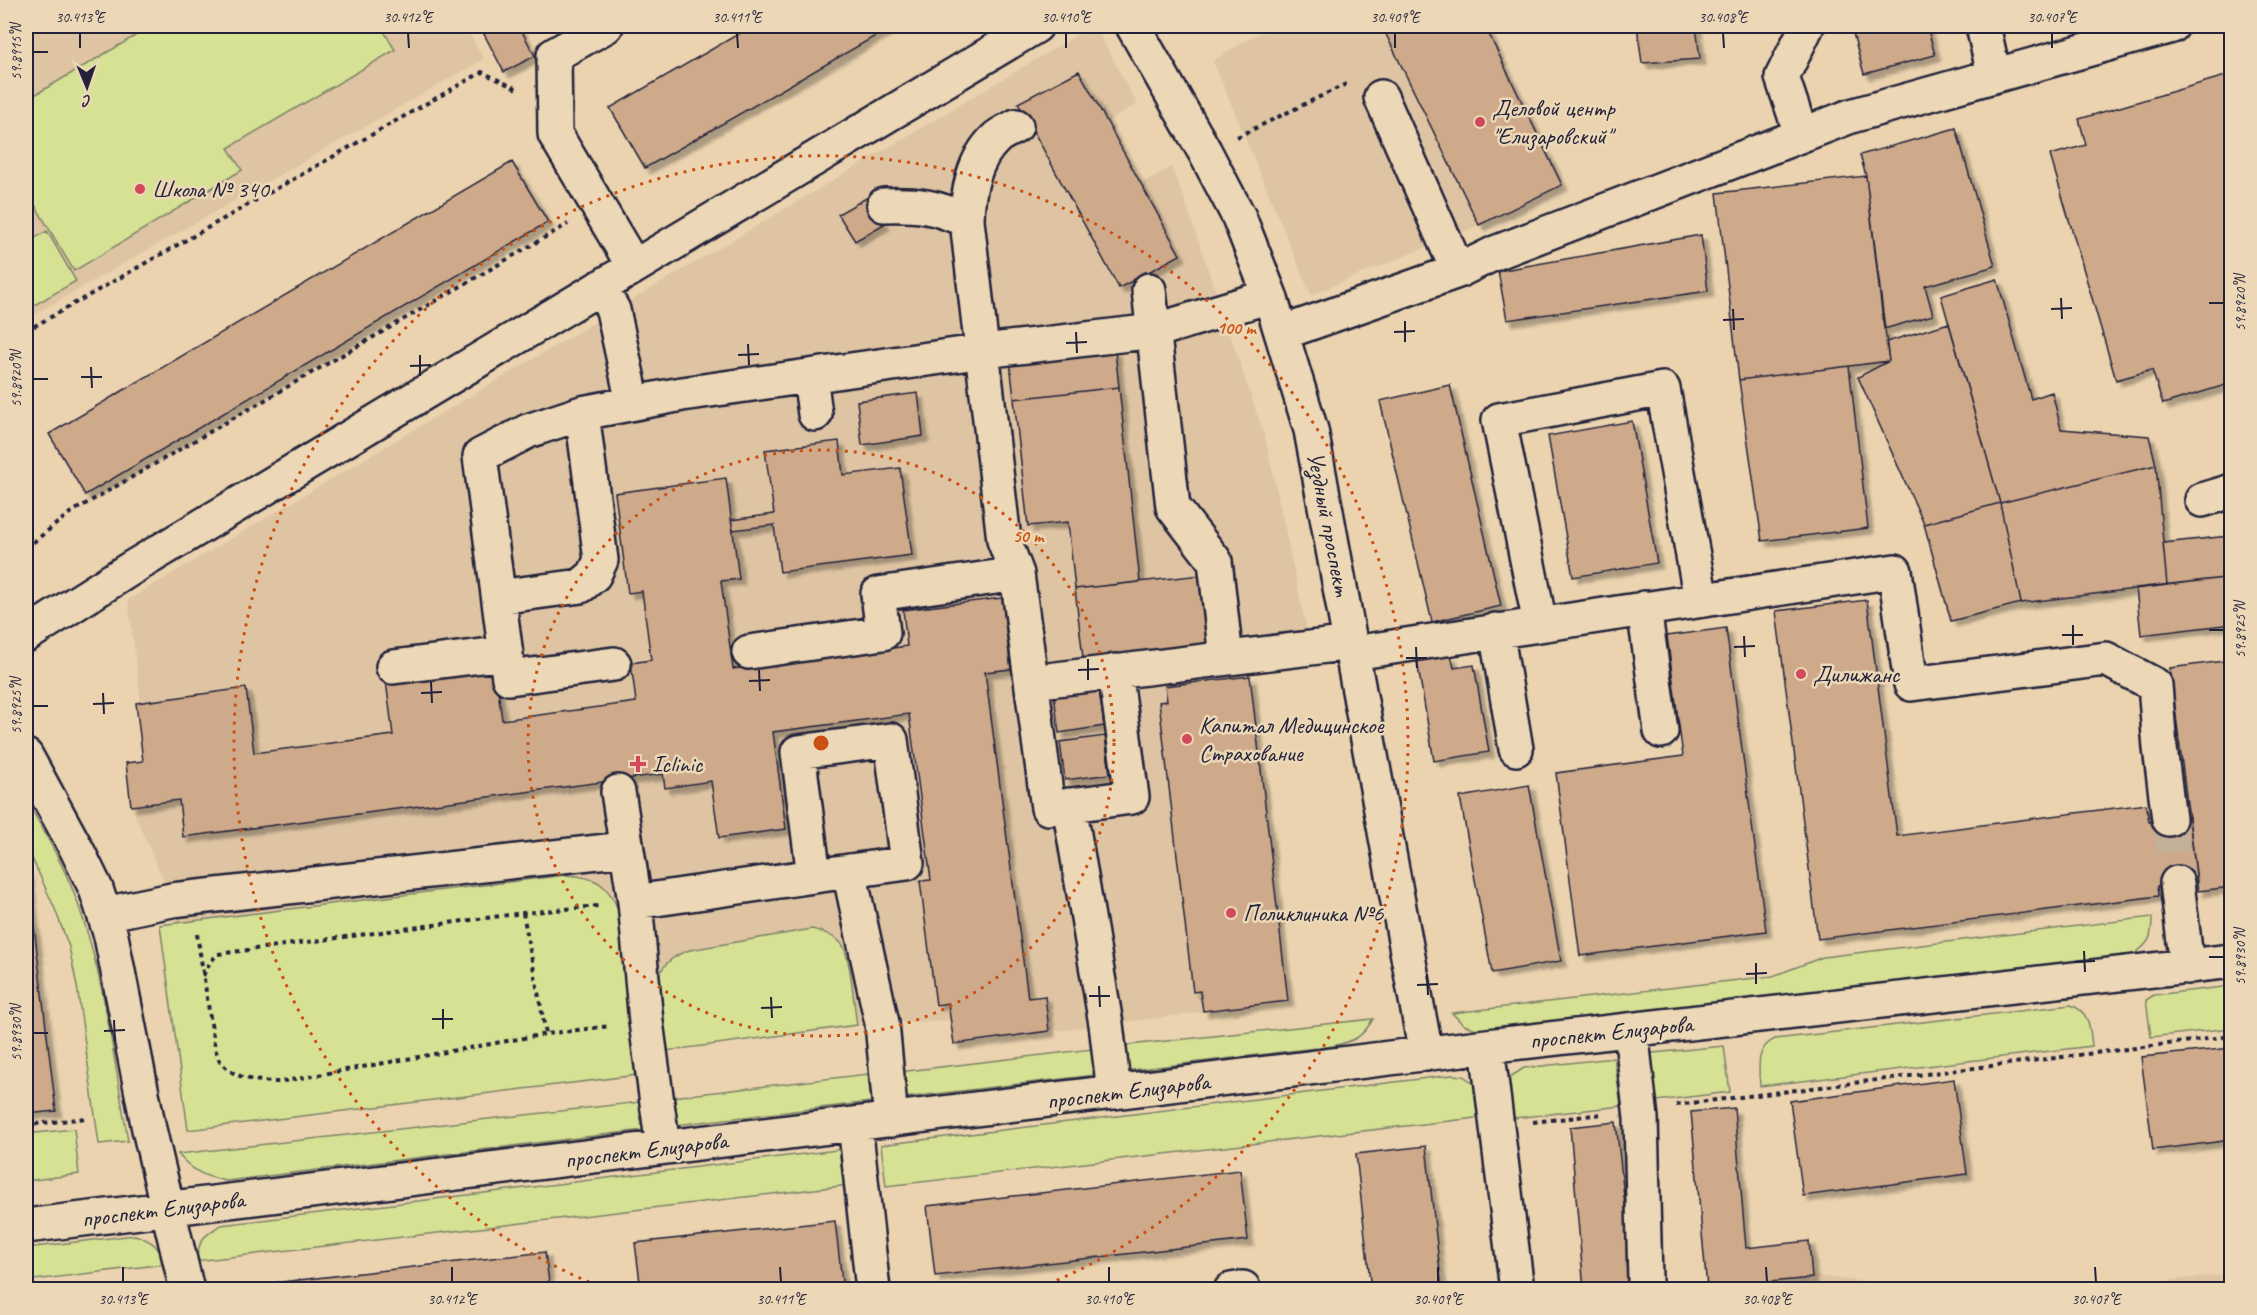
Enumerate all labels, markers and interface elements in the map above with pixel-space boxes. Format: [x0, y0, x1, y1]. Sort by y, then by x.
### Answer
text: 30.413°E [56, 8, 107, 27]
text: 30.412°E [384, 8, 435, 27]
text: 30.411°E [713, 8, 764, 27]
text: 30.410°E [1042, 8, 1093, 27]
text: 30.409°E [1371, 8, 1422, 27]
text: 30.408°E [1699, 8, 1750, 27]
text: 30.407°E [2028, 8, 2079, 27]
text: 59.8915°N [7, 21, 26, 80]
north arrow [57, 57, 117, 117]
text: С [81, 91, 92, 111]
place label: Деловой центр "Елизаровский" [1492, 93, 1617, 151]
marker: Деловой центр "Елизаровский" [1473, 115, 1487, 129]
place label: Школа № 340 [152, 174, 271, 204]
marker: Школа № 340 [133, 182, 147, 196]
text: 59.8920°N [2231, 272, 2250, 331]
text: 100 m [1217, 317, 1257, 339]
text: 59.8920°N [7, 348, 26, 407]
street label: Уездный проспект [1299, 449, 1358, 599]
text: 50 m [1013, 525, 1045, 547]
text: 59.8925°N [2231, 599, 2250, 658]
place label: Дилижанс [1813, 659, 1901, 689]
marker: Дилижанс [1794, 667, 1808, 681]
text: 59.8925°N [7, 675, 26, 734]
place label: Капитал Медицинское Страхование [1199, 710, 1385, 768]
marker: Капитал Медицинское Страхование [1180, 732, 1194, 746]
centre of rings [811, 733, 831, 753]
place label: Iclinic [652, 749, 704, 779]
marker: Iclinic [629, 755, 647, 773]
place label: Поликлиника №6 [1243, 898, 1384, 928]
marker: Поликлиника №6 [1224, 906, 1238, 920]
text: 59.8930°N [2231, 926, 2250, 985]
text: 59.8930°N [7, 1002, 26, 1061]
street label: проспект Елизарова [1528, 1008, 1696, 1055]
street label: проспект Елизарова [1045, 1066, 1213, 1116]
street label: проспект Елизарова [563, 1125, 731, 1175]
street label: проспект Елизарова [80, 1184, 248, 1234]
text: 30.413°E [99, 1290, 150, 1309]
text: 30.412°E [428, 1290, 479, 1309]
text: 30.411°E [757, 1290, 808, 1309]
text: 30.410°E [1085, 1290, 1136, 1309]
text: 30.409°E [1414, 1290, 1465, 1309]
text: 30.408°E [1743, 1290, 1794, 1309]
text: 30.407°E [2072, 1290, 2123, 1309]

